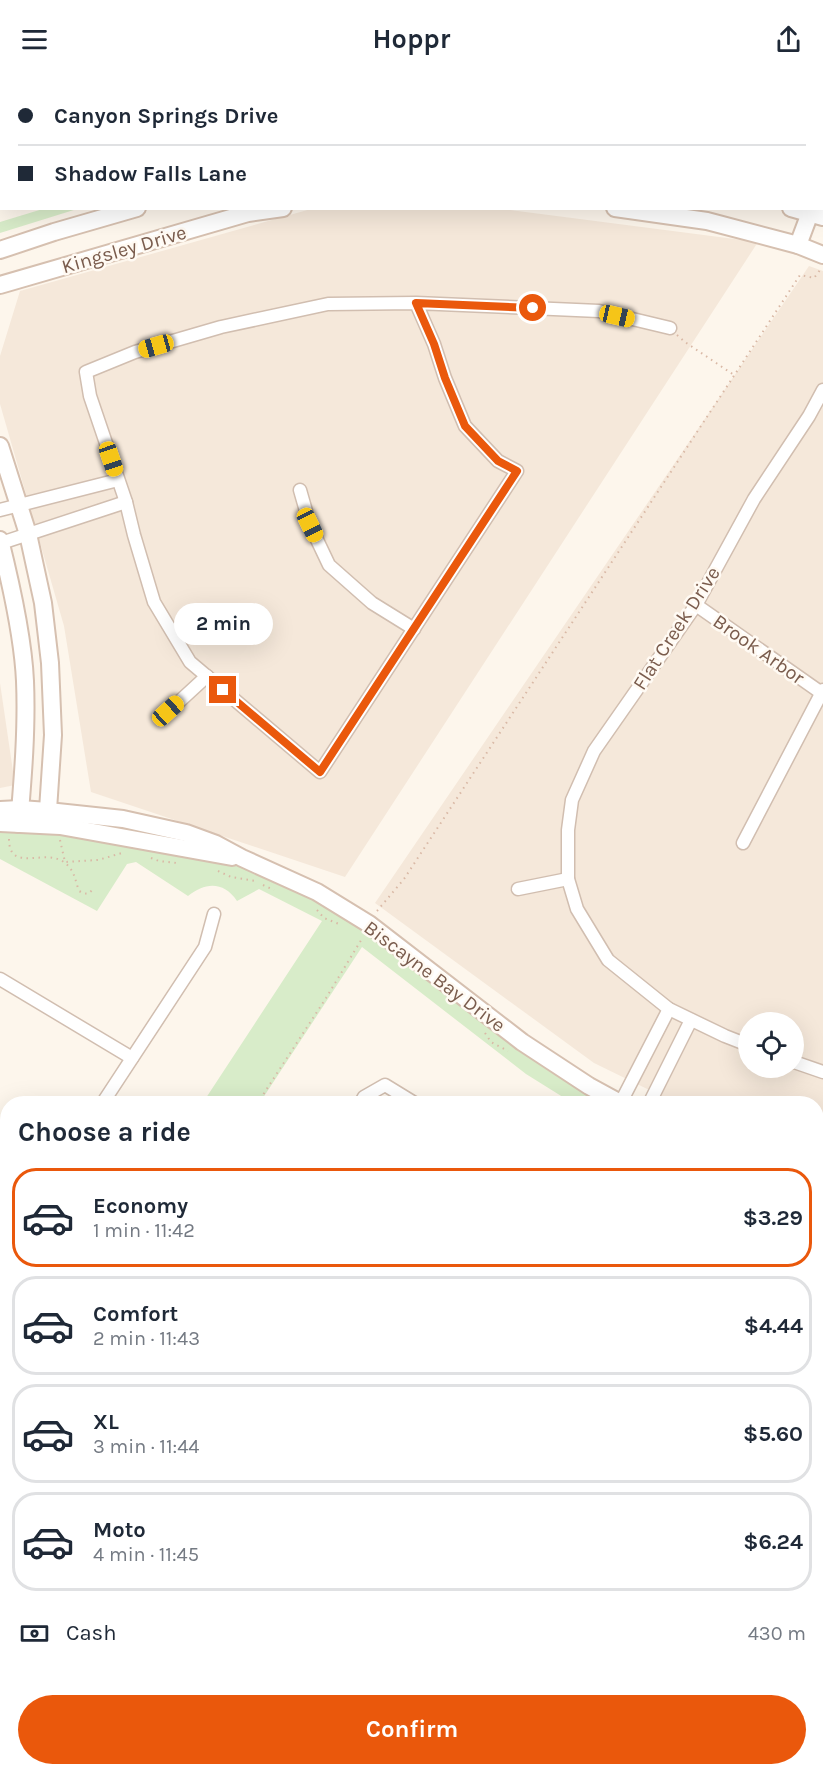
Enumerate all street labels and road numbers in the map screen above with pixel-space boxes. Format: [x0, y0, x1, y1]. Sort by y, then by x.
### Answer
street label: Kingsley Drive [59, 221, 189, 278]
street label: Flat Creek Drive [628, 562, 725, 694]
street label: Brook Arbor [709, 610, 809, 690]
street label: Biscayne Bay Drive [360, 916, 510, 1037]

